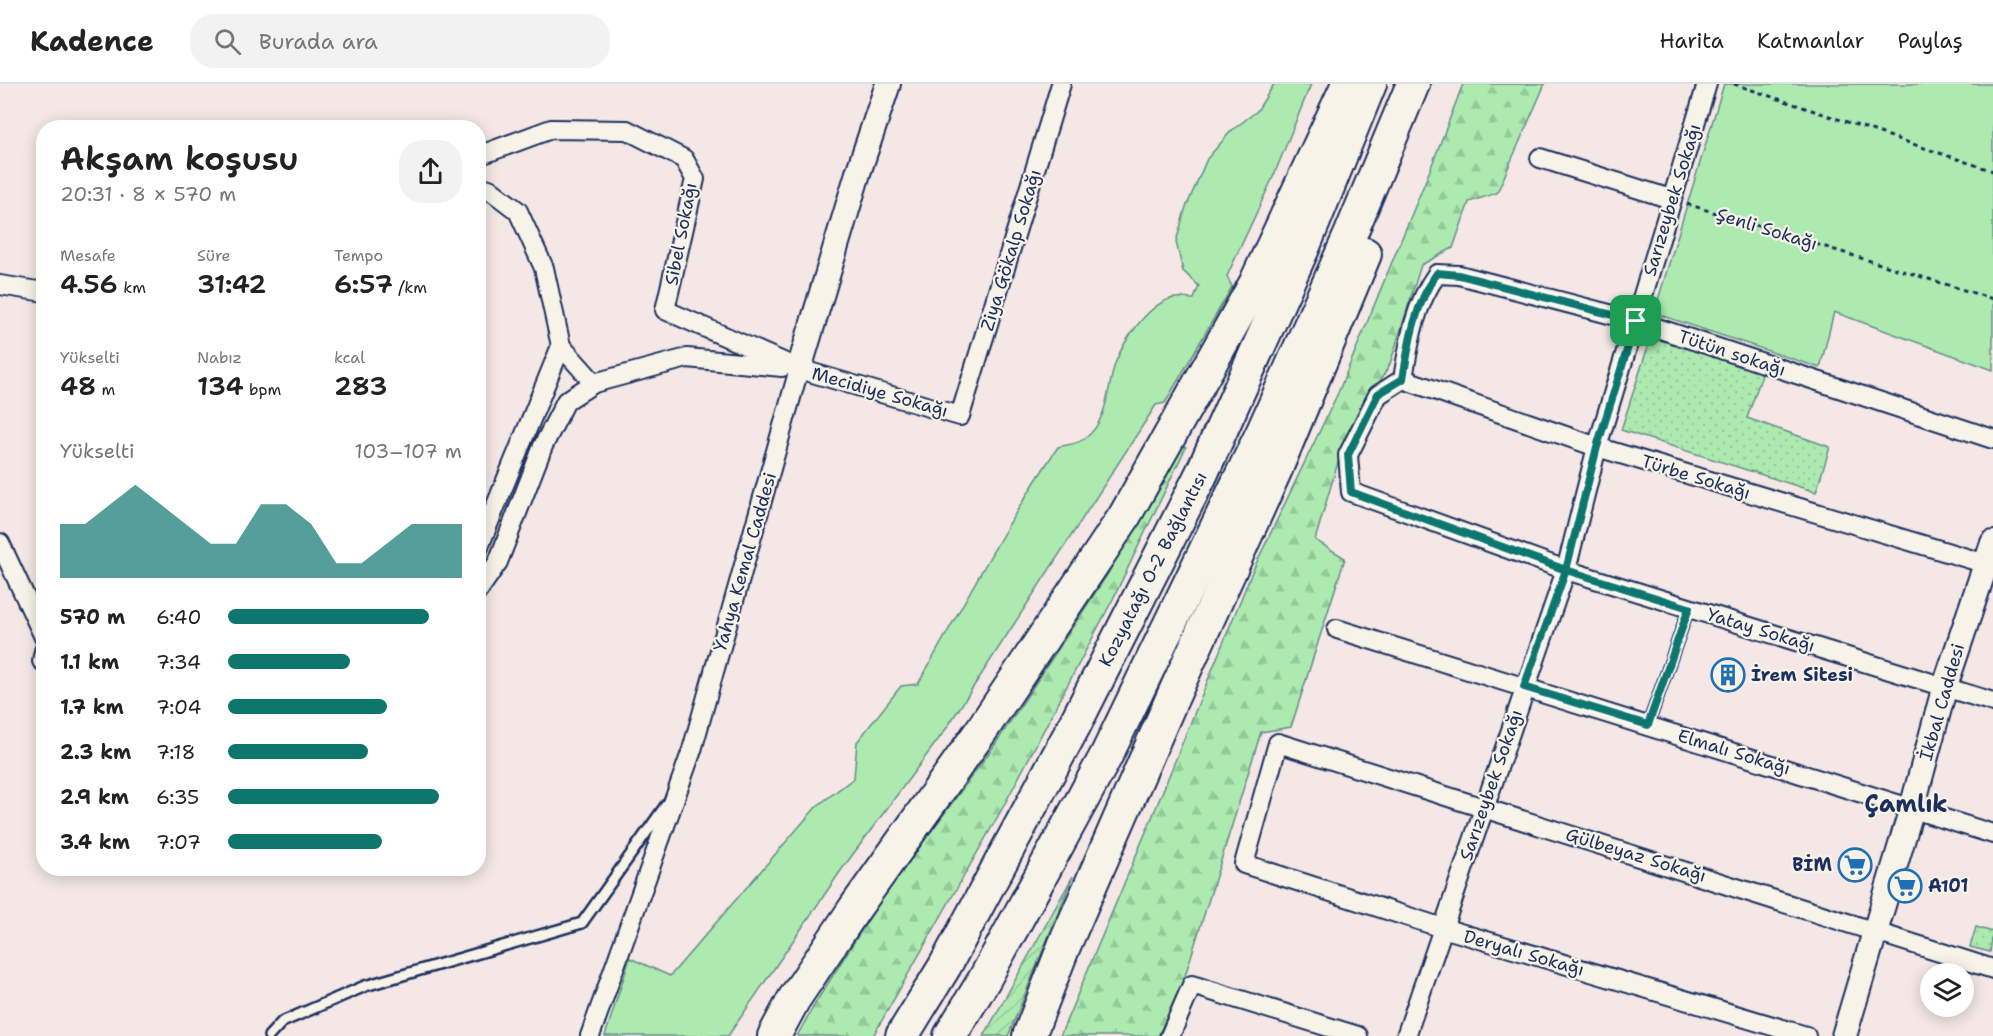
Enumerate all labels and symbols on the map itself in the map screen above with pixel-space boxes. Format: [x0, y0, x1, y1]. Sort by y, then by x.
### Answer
street label: Sarızeybek Sokağı [1637, 121, 1707, 279]
street label: Ziya Gökalp Sokağı [975, 166, 1047, 334]
street label: Sibel Sokağı [659, 181, 703, 287]
street label: Şenli Sokağı [1714, 202, 1820, 256]
pin [1610, 295, 1661, 346]
street label: Tütün sokağı [1675, 324, 1789, 382]
street label: Mecidiye Sokağı [809, 361, 951, 423]
street label: Türbe Sokağı [1639, 449, 1753, 505]
street label: Kozyatağı O-2 Bağlantısı [1093, 467, 1213, 671]
street label: Yahya Kemal Caddesi [708, 470, 782, 654]
street label: Yatay Sokağı [1704, 602, 1818, 658]
street label: İkbal Caddesi [1914, 641, 1970, 763]
building icon: İrem Sitesi [1710, 657, 1746, 693]
place label: İrem Sitesi [1751, 663, 1853, 687]
street label: Sarızeybek Sokağı [1454, 706, 1528, 864]
street label: Elmalı Sokağı [1675, 723, 1793, 781]
district label: Çamlık [1864, 788, 1948, 820]
street label: Gülbeyaz Sokağı [1563, 822, 1709, 888]
supermarket icon: BİM [1837, 847, 1873, 883]
place label: BİM [1792, 853, 1833, 877]
supermarket icon: A101 [1887, 868, 1923, 904]
place label: A101 [1928, 874, 1969, 898]
street label: Deryalı Sokağı [1461, 924, 1587, 982]

